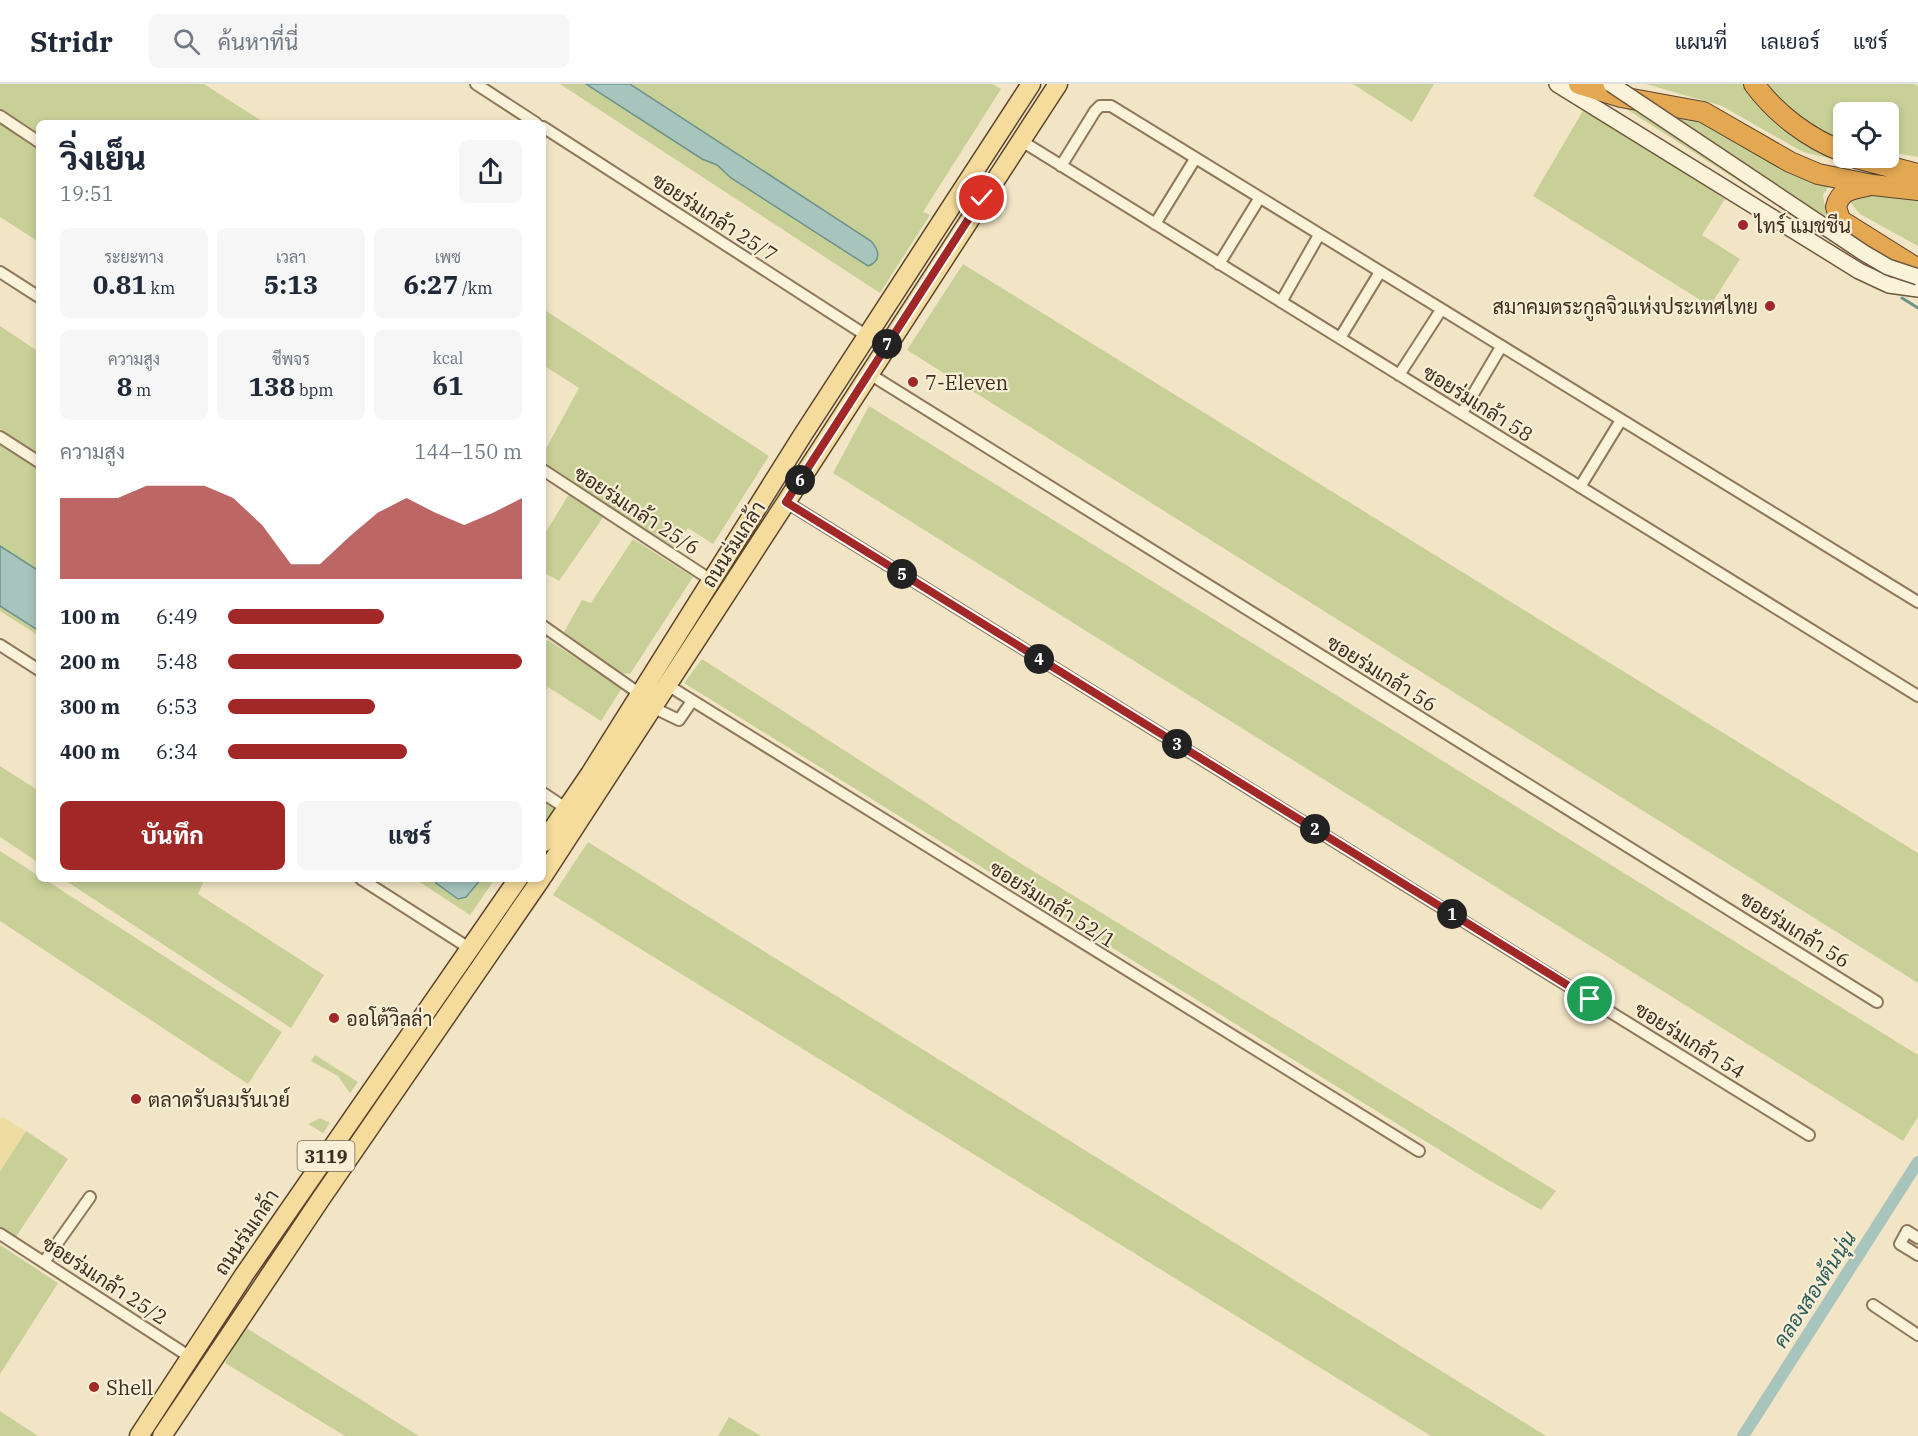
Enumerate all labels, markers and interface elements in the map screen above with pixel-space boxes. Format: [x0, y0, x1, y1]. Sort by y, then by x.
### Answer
search box [149, 14, 569, 68]
text: Stridr [30, 23, 113, 60]
icon: search [170, 25, 203, 58]
text: ค้นหาที่นี่ [218, 27, 298, 56]
text: แผนที่ [1675, 27, 1727, 55]
text: เลเยอร์ [1760, 27, 1820, 55]
text: แชร์ [1853, 27, 1888, 55]
map controls [1833, 102, 1899, 168]
button: locate [1833, 102, 1899, 168]
text: วิ่งเย็น [60, 136, 146, 179]
button: share [459, 140, 522, 203]
street label: ซอยร่มเกล้า 25/7 [647, 166, 783, 268]
pin [956, 172, 1007, 223]
text: 19:51 [60, 180, 114, 207]
icon: check [965, 181, 998, 214]
place label: ไทร์ แมชชีน [1753, 212, 1851, 239]
marker: ไทร์ แมชชีน [1736, 218, 1750, 232]
text: ระยะทาง [104, 247, 164, 267]
text: เวลา [276, 247, 306, 267]
text: เพซ [435, 247, 461, 267]
text: 0.81 [93, 267, 147, 301]
text: 5:13 [264, 267, 318, 301]
text: 6:27 [404, 267, 458, 301]
text: km [147, 278, 175, 298]
text: /km [458, 278, 492, 298]
place label: สมาคมตระกูลจิวแห่งประเทศไทย [1493, 293, 1758, 322]
marker: สมาคมตระกูลจิวแห่งประเทศไทย [1763, 299, 1777, 313]
pin: 7 [872, 329, 902, 359]
text: 7 [882, 334, 892, 354]
text: kcal [433, 348, 463, 368]
text: ความสูง [108, 349, 160, 369]
text: ชีพจร [272, 349, 310, 369]
street label: ซอยร่มเกล้า 58 [1418, 358, 1538, 448]
text: 61 [432, 368, 464, 402]
text: 8 [117, 369, 132, 403]
text: 138 [248, 369, 295, 403]
place label: 7-Eleven [925, 369, 1009, 396]
marker: 7-Eleven [906, 375, 920, 389]
text: m [132, 380, 151, 400]
text: bpm [295, 380, 334, 400]
text: ความสูง [60, 438, 125, 465]
text: 144–150 m [415, 438, 522, 465]
street label: ซอยร่มเกล้า 25/6 [569, 459, 705, 561]
pin: 6 [785, 465, 815, 495]
text: 6 [795, 470, 805, 490]
street label: ถนนร่มเกล้า [695, 496, 771, 592]
pin: 5 [887, 559, 917, 589]
text: 5 [897, 564, 907, 584]
text: 100 m [60, 603, 120, 630]
text: 6:49 [156, 603, 198, 630]
street label: ซอยร่มเกล้า 56 [1322, 628, 1442, 718]
pin: 4 [1024, 644, 1054, 674]
text: 200 m [60, 648, 120, 675]
text: 5:48 [156, 648, 198, 675]
text: 4 [1034, 649, 1044, 669]
text: 300 m [60, 693, 120, 720]
text: 6:53 [156, 693, 198, 720]
pin: 3 [1162, 729, 1192, 759]
text: 3 [1172, 734, 1182, 754]
text: 400 m [60, 738, 120, 765]
text: 6:34 [156, 738, 198, 765]
button: บันทึก [60, 801, 285, 870]
button: แชร์ [297, 801, 522, 870]
pin: 2 [1300, 814, 1330, 844]
text: 2 [1310, 819, 1320, 839]
street label: ซอยร่มเกล้า 52/1 [985, 854, 1121, 954]
street label: ซอยร่มเกล้า 56 [1735, 884, 1855, 974]
pin: 1 [1437, 899, 1467, 929]
text: 1 [1447, 904, 1457, 924]
pin [1564, 973, 1615, 1024]
icon: arrive [1573, 982, 1606, 1015]
street label: ซอยร่มเกล้า 54 [1630, 995, 1750, 1085]
place label: ออโต้วิลล่า [346, 1005, 432, 1032]
marker: ออโต้วิลล่า [327, 1011, 341, 1025]
place label: ตลาดรับลมรันเวย์ [148, 1086, 290, 1113]
marker: ตลาดรับลมรันเวย์ [129, 1092, 143, 1106]
road number: 3119 [298, 1141, 354, 1171]
street label: ถนนร่มเกล้า [207, 1184, 285, 1280]
water label: คลองสองต้นนุ่น [1766, 1225, 1863, 1353]
street label: ซอยร่มเกล้า 25/2 [37, 1229, 173, 1331]
place label: Shell [106, 1374, 153, 1401]
marker: Shell [87, 1380, 101, 1394]

